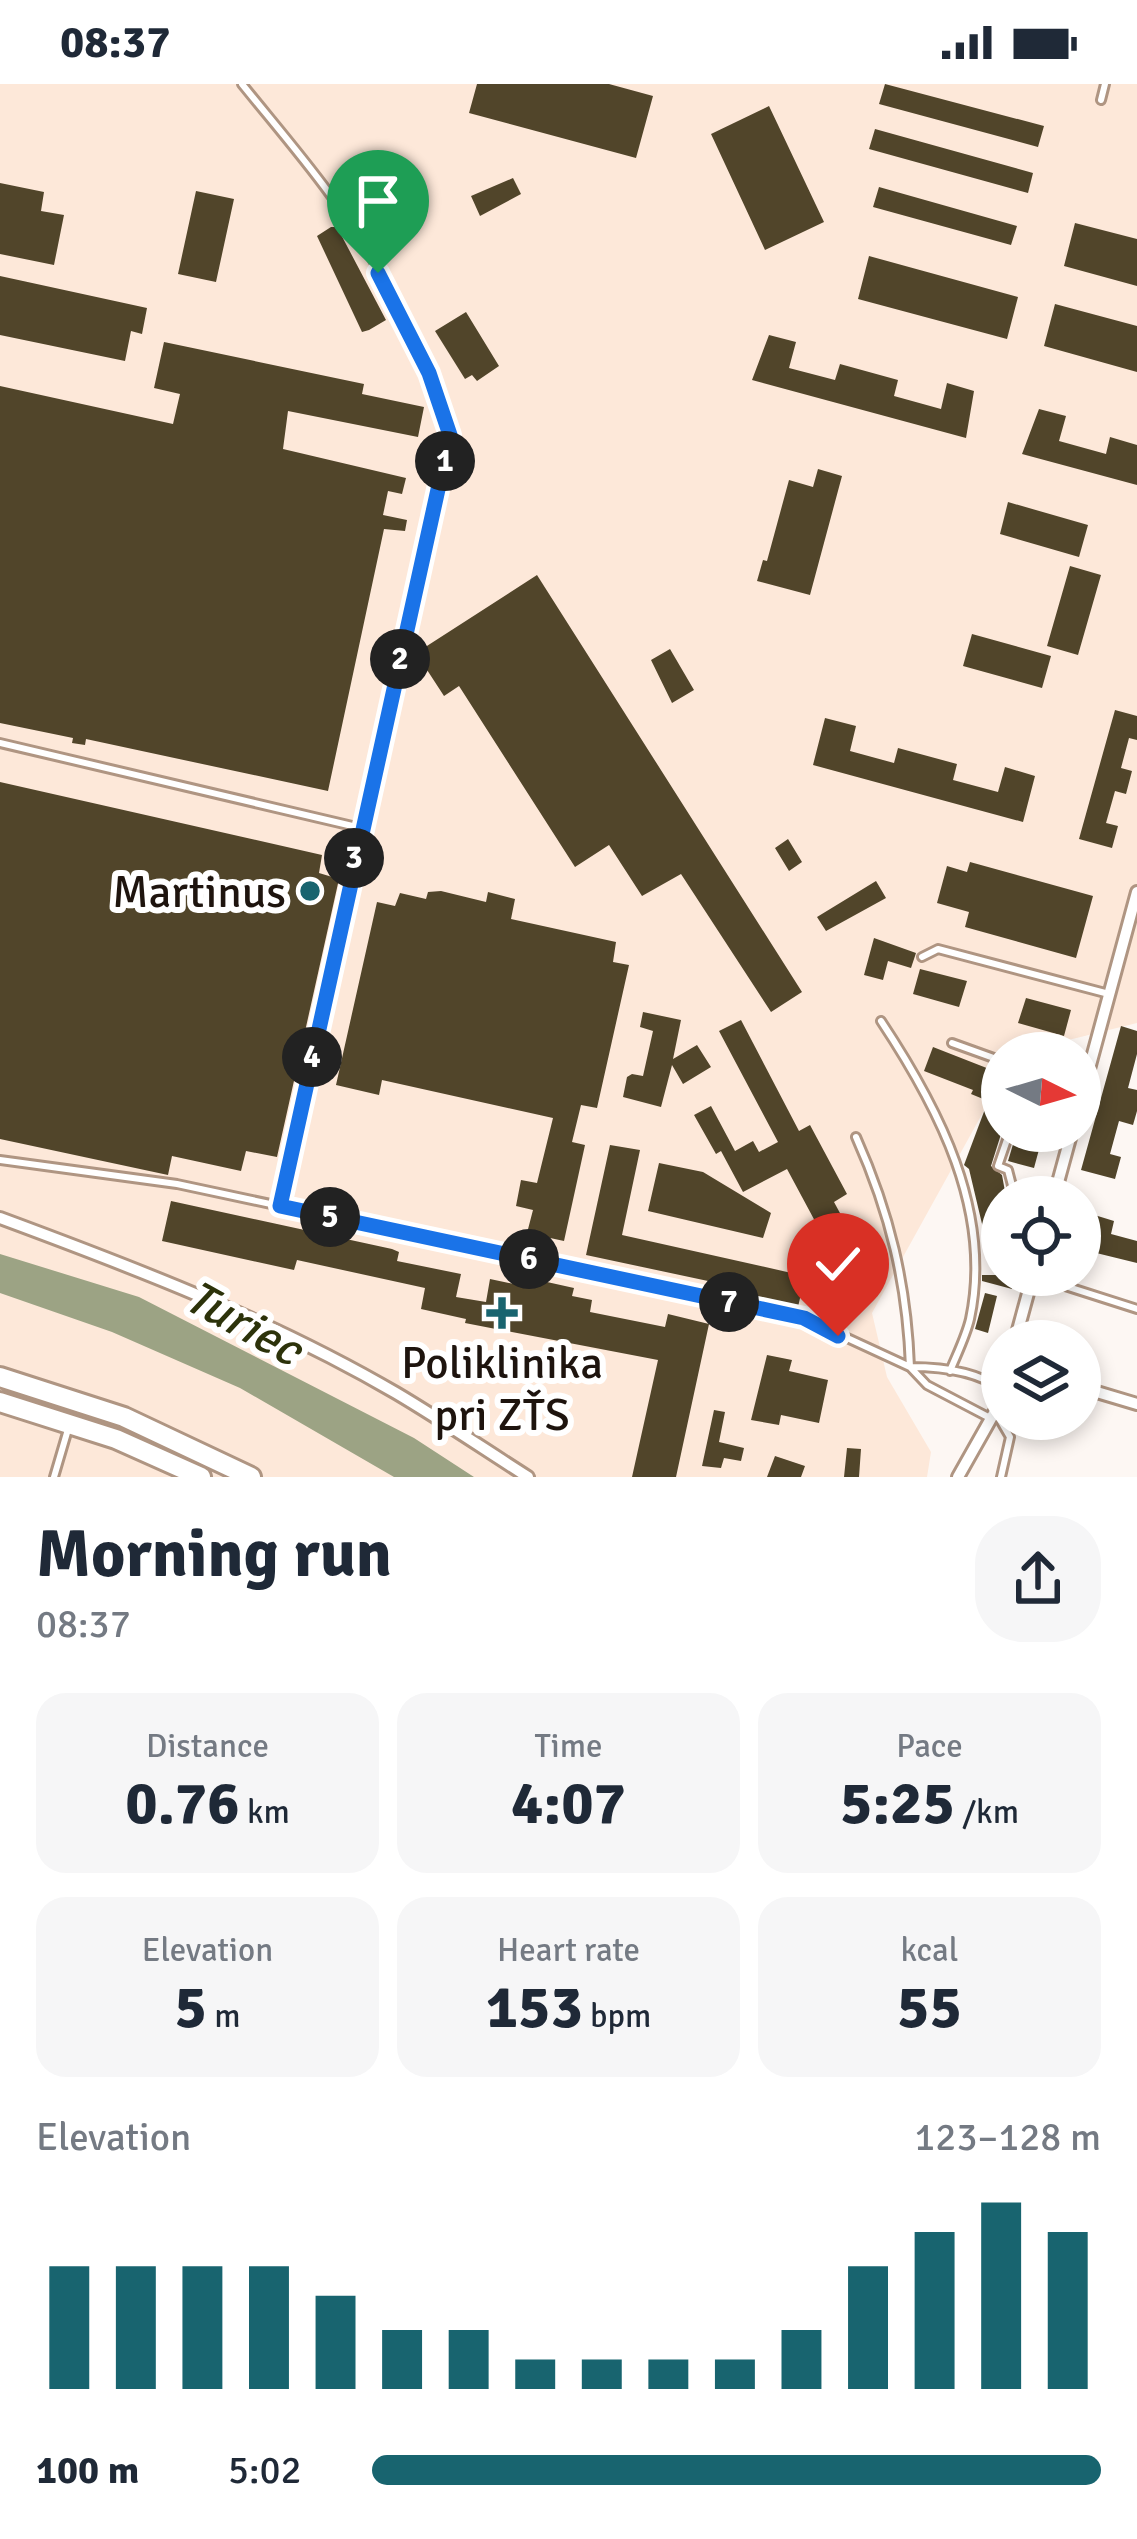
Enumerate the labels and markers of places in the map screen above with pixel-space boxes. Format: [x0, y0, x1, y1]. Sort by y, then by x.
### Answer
pin [327, 150, 429, 273]
pin: 1 [415, 431, 475, 491]
pin: 2 [370, 629, 430, 689]
pin: 3 [324, 828, 384, 888]
place label: Martinus [112, 865, 286, 920]
marker: Martinus [297, 878, 323, 904]
pin: 4 [282, 1027, 342, 1087]
pin: 5 [300, 1187, 360, 1247]
pin [787, 1213, 889, 1336]
pin: 6 [499, 1229, 559, 1289]
pin: 7 [699, 1272, 759, 1332]
marker: Poliklinika pri ZŤS [486, 1297, 518, 1329]
place label: Poliklinika pri ZŤS [401, 1336, 603, 1443]

